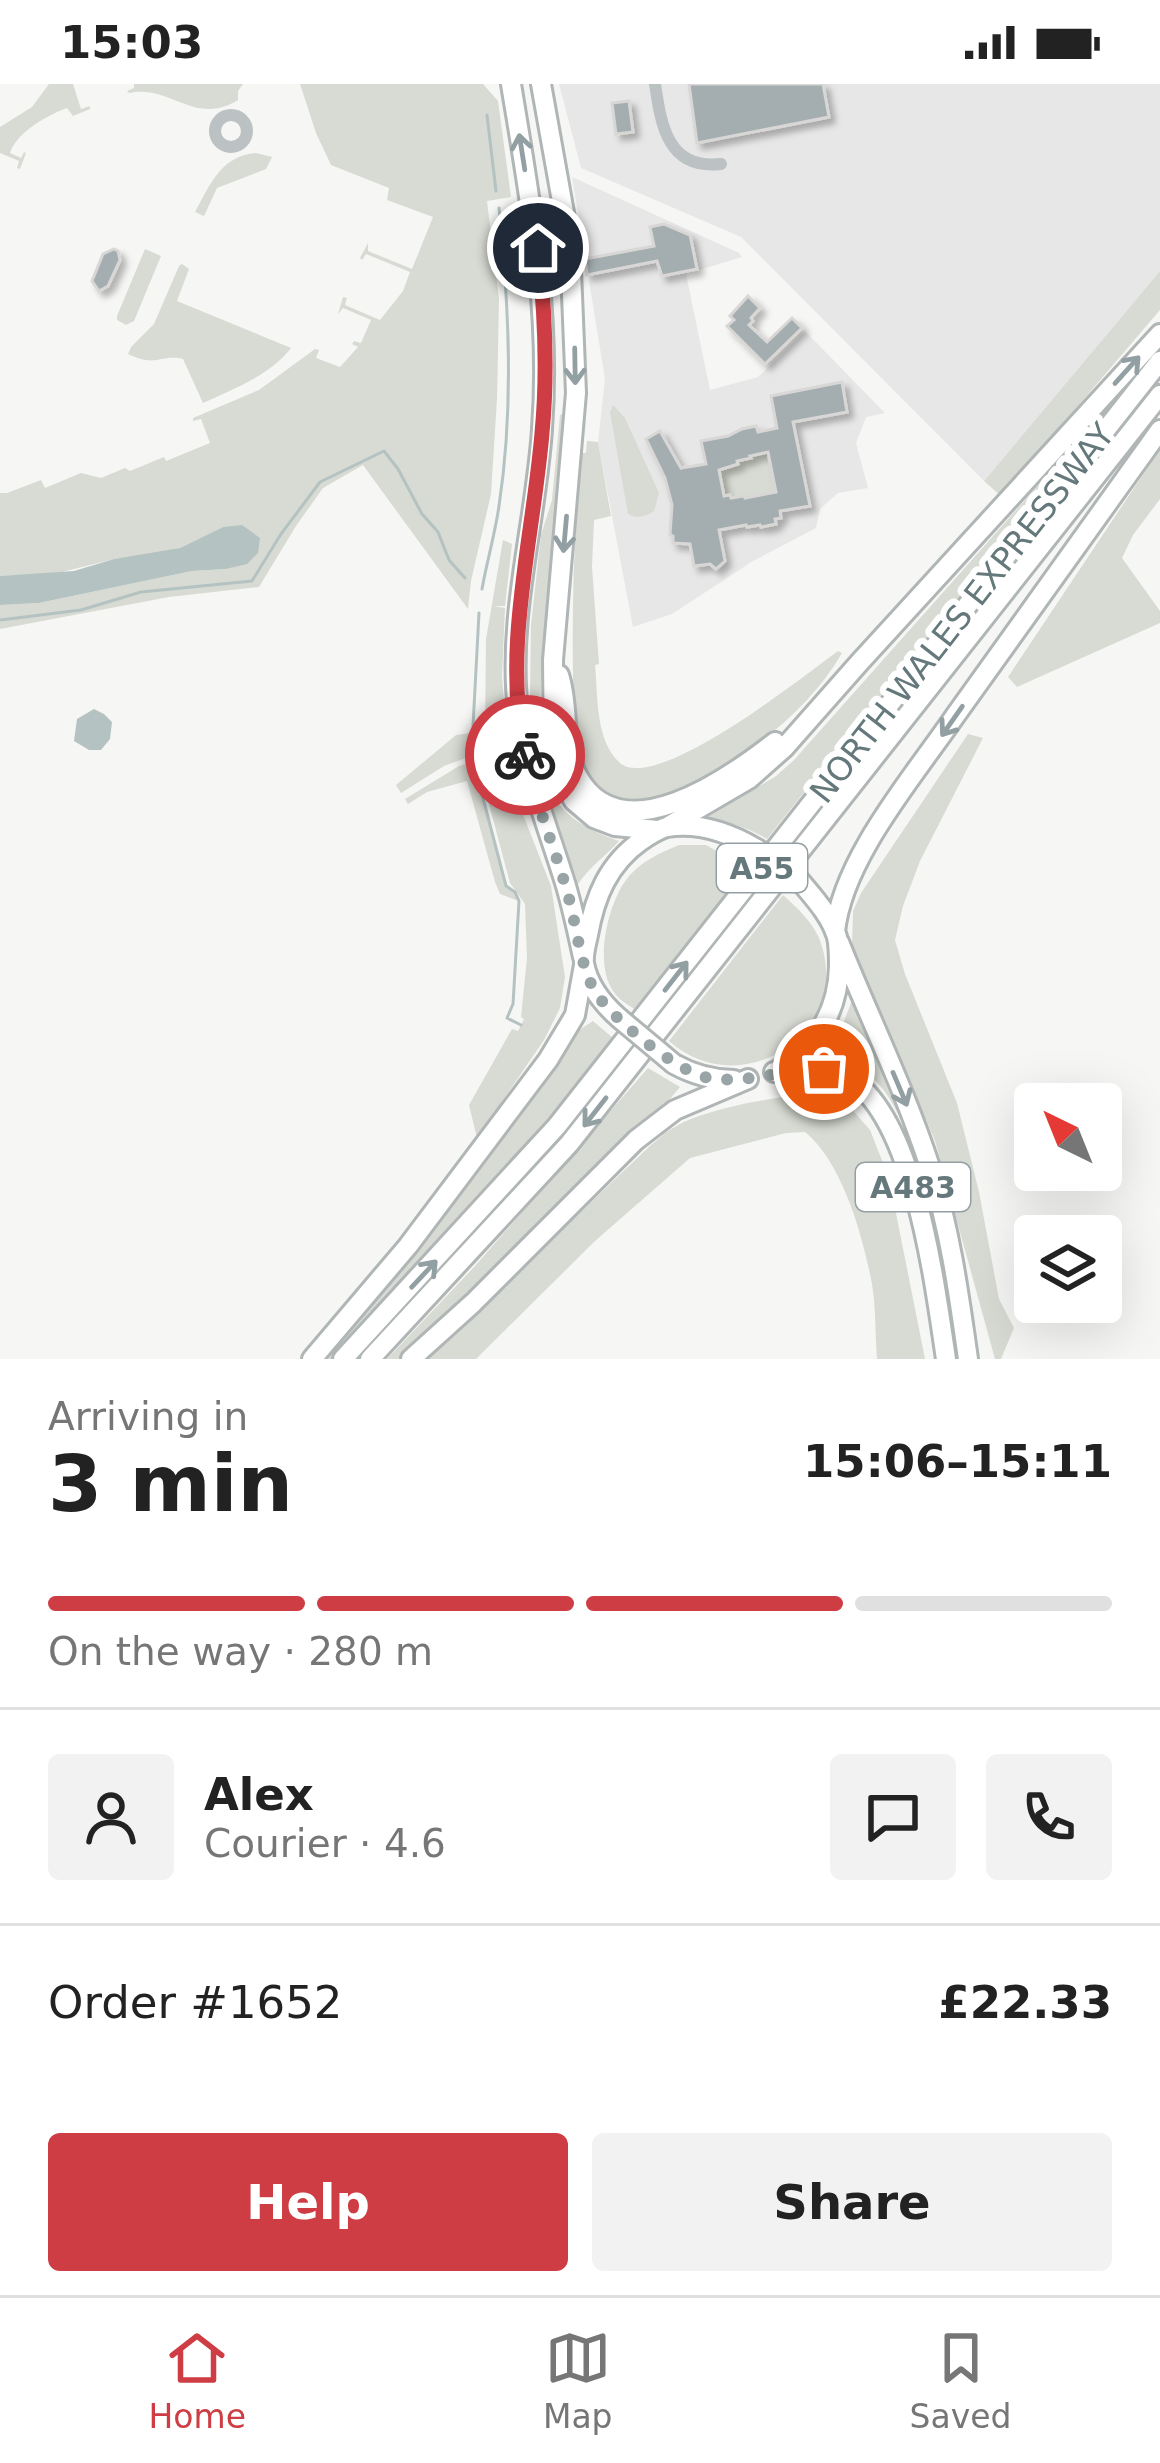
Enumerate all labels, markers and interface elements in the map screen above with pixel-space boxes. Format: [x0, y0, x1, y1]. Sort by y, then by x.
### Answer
text: 15:03 [60, 16, 203, 69]
one-way arrow [510, 134, 533, 173]
pin [487, 197, 589, 299]
icon: home [505, 215, 571, 281]
one-way arrow [564, 346, 587, 385]
one-way arrow [1113, 356, 1141, 386]
street label: NORTH WALES EXPRESSWAY [802, 415, 1123, 810]
one-way arrow [553, 514, 576, 553]
courier [465, 695, 585, 815]
one-way arrow [940, 703, 965, 736]
icon: bike [492, 722, 558, 788]
road number: A55 [717, 844, 807, 892]
one-way arrow [662, 961, 689, 993]
pin [773, 1018, 875, 1120]
icon: bag [791, 1036, 857, 1102]
one-way arrow [891, 1069, 912, 1106]
north arrow [1014, 1083, 1122, 1191]
map controls [1014, 1083, 1122, 1323]
one-way arrow [582, 1095, 609, 1127]
road number: A483 [856, 1163, 970, 1211]
button: layers [1014, 1215, 1122, 1323]
one-way arrow [409, 1259, 437, 1289]
text: Arriving in [48, 1394, 248, 1439]
text: 15:06–15:11 [803, 1435, 1112, 1488]
text: 3 min [48, 1439, 293, 1529]
text: On the way · 280 m [48, 1629, 433, 1674]
button: person [48, 1754, 174, 1880]
button: chat [830, 1754, 956, 1880]
button: phone [986, 1754, 1112, 1880]
text: Alex [204, 1768, 314, 1821]
text: Courier · 4.6 [204, 1821, 446, 1866]
text: Order #1652 [48, 1976, 342, 2029]
text: £22.33 [938, 1976, 1112, 2029]
button: Help [48, 2133, 568, 2271]
button: Share [592, 2133, 1112, 2271]
tab: Home [148, 2325, 246, 2436]
tab: Map [543, 2325, 613, 2436]
tab: Saved [910, 2325, 1011, 2436]

